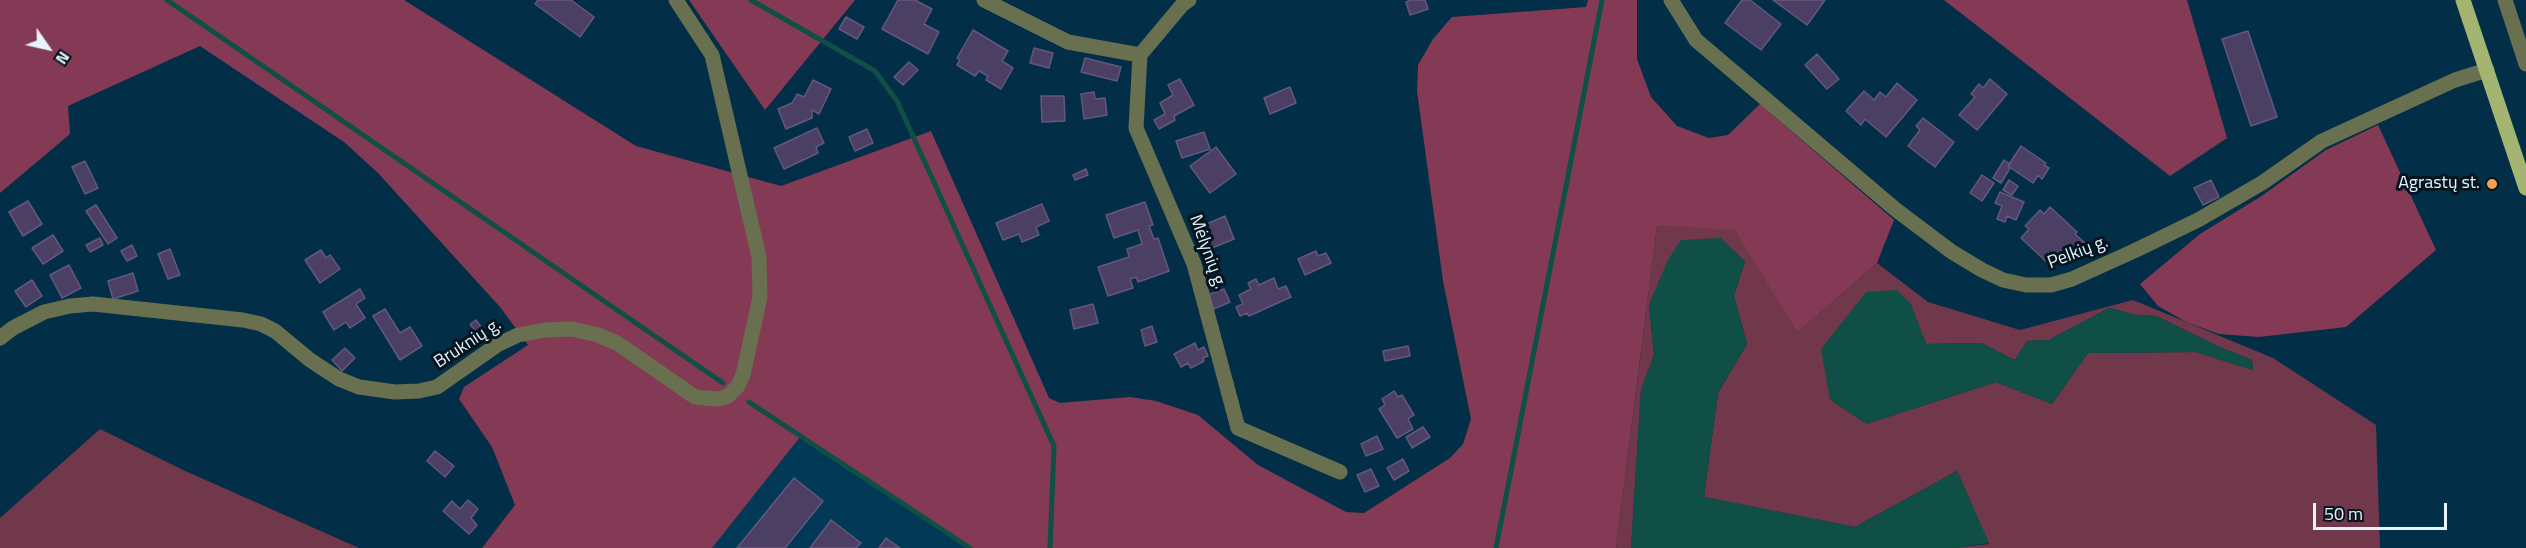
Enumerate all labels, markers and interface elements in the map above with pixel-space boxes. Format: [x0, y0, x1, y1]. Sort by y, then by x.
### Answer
north arrow [18, 18, 78, 78]
text: N [50, 47, 76, 69]
place label: Agrastų st. [2398, 173, 2480, 195]
marker: Agrastų st. [2485, 177, 2499, 191]
street label: Mėlynių g. [1184, 212, 1230, 292]
street label: Pelkių g. [2045, 232, 2111, 274]
street label: Bruknių g. [430, 314, 506, 374]
scale bar [2316, 491, 2450, 529]
text: 50 m [2324, 500, 2363, 527]

